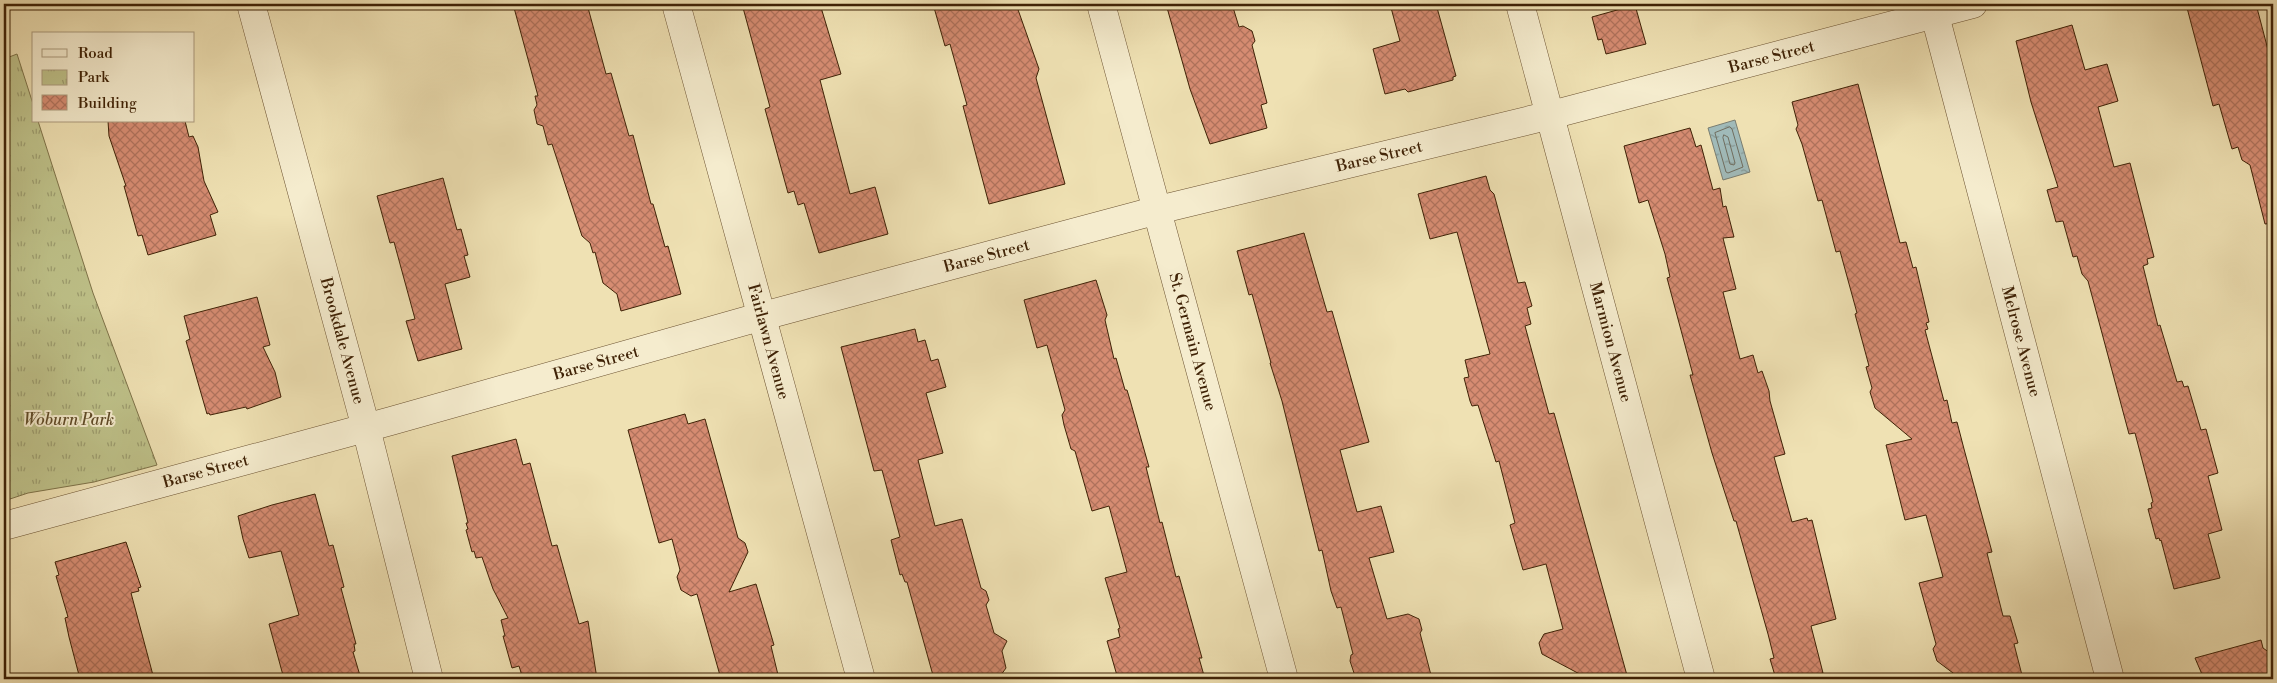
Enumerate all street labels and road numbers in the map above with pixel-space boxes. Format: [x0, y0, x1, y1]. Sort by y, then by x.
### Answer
street label: Barse Street [1726, 36, 1817, 78]
street label: Barse Street [1333, 136, 1425, 177]
street label: Barse Street [940, 235, 1032, 277]
street label: St. Germain Avenue [1164, 271, 1221, 413]
street label: Brookdale Avenue [315, 274, 369, 406]
street label: Marmion Avenue [1585, 280, 1636, 404]
street label: Fairlawn Avenue [743, 282, 794, 402]
street label: Melrose Avenue [1997, 284, 2045, 399]
street label: Barse Street [550, 341, 641, 385]
street label: Barse Street [160, 450, 251, 493]

